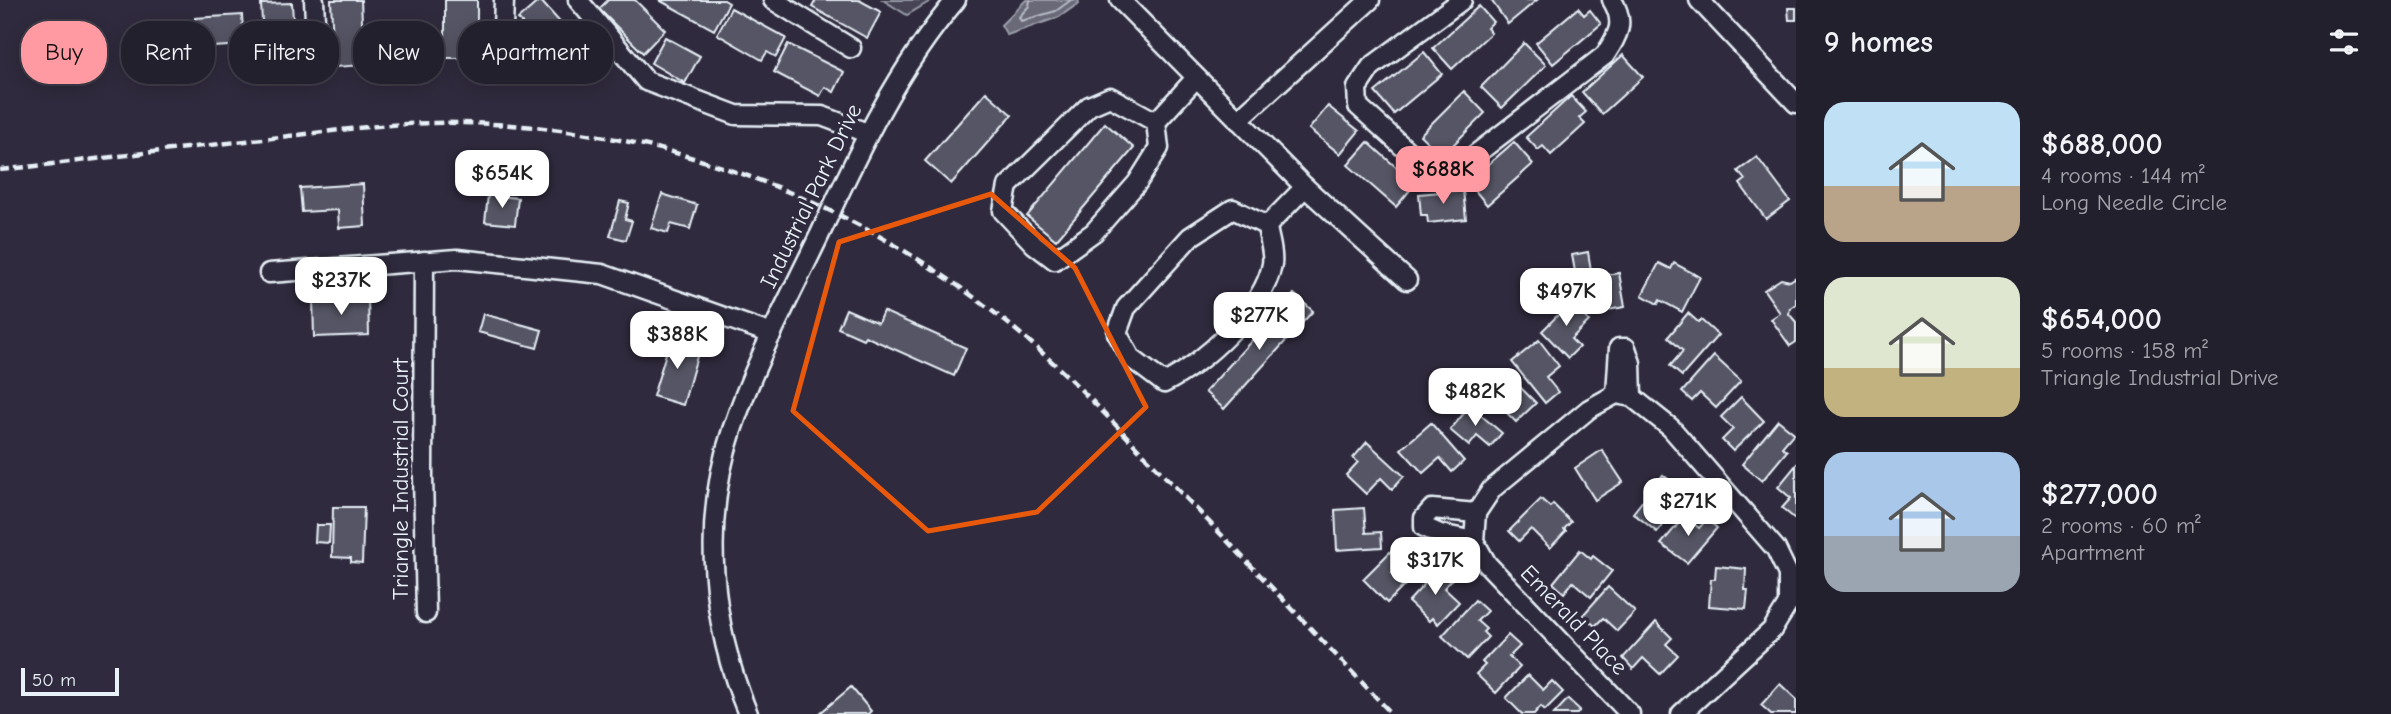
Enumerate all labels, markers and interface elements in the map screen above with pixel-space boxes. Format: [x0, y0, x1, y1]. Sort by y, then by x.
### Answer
chip: Buy [21, 21, 107, 84]
chip: Rent [121, 21, 215, 84]
chip: Filters [229, 21, 339, 84]
chip: New [353, 21, 444, 84]
chip: Apartment [458, 21, 613, 84]
icon: filters [2325, 23, 2363, 61]
text: 9 homes [1824, 25, 1933, 60]
street label: Industrial Park Drive [755, 99, 867, 293]
text: $688,000 [2041, 127, 2163, 162]
icon: home [1880, 130, 1964, 214]
pin: $688K [1394, 146, 1492, 206]
pin: $654K [453, 150, 551, 210]
text: $688K [1412, 155, 1474, 182]
text: $654K [471, 159, 533, 186]
text: 4 rooms · 144 m² [2041, 162, 2205, 189]
text: Long Needle Circle [2041, 189, 2227, 216]
pin: $237K [292, 258, 390, 317]
text: $237K [311, 266, 371, 293]
pin: $497K [1517, 268, 1615, 328]
text: $497K [1536, 277, 1596, 304]
pin: $277K [1210, 292, 1308, 352]
text: $277K [1230, 301, 1288, 328]
text: $654,000 [2041, 302, 2162, 337]
icon: home [1880, 305, 1964, 389]
pin: $388K [628, 312, 726, 371]
text: $388K [646, 320, 708, 347]
text: 5 rooms · 158 m² [2041, 337, 2208, 364]
street label: Triangle Industrial Court [387, 357, 414, 600]
text: Triangle Industrial Drive [2041, 364, 2279, 391]
pin: $482K [1426, 368, 1524, 428]
text: $482K [1445, 377, 1505, 404]
text: $277,000 [2041, 477, 2158, 512]
pin: $271K [1639, 478, 1737, 538]
icon: home [1880, 480, 1964, 564]
text: $271K [1659, 487, 1717, 514]
text: 2 rooms · 60 m² [2041, 512, 2201, 539]
pin: $317K [1386, 538, 1484, 597]
text: Apartment [2041, 539, 2144, 566]
text: $317K [1406, 546, 1464, 573]
street label: Emerald Place [1515, 559, 1633, 681]
scale bar [21, 665, 119, 697]
text: 50 m [32, 669, 76, 691]

